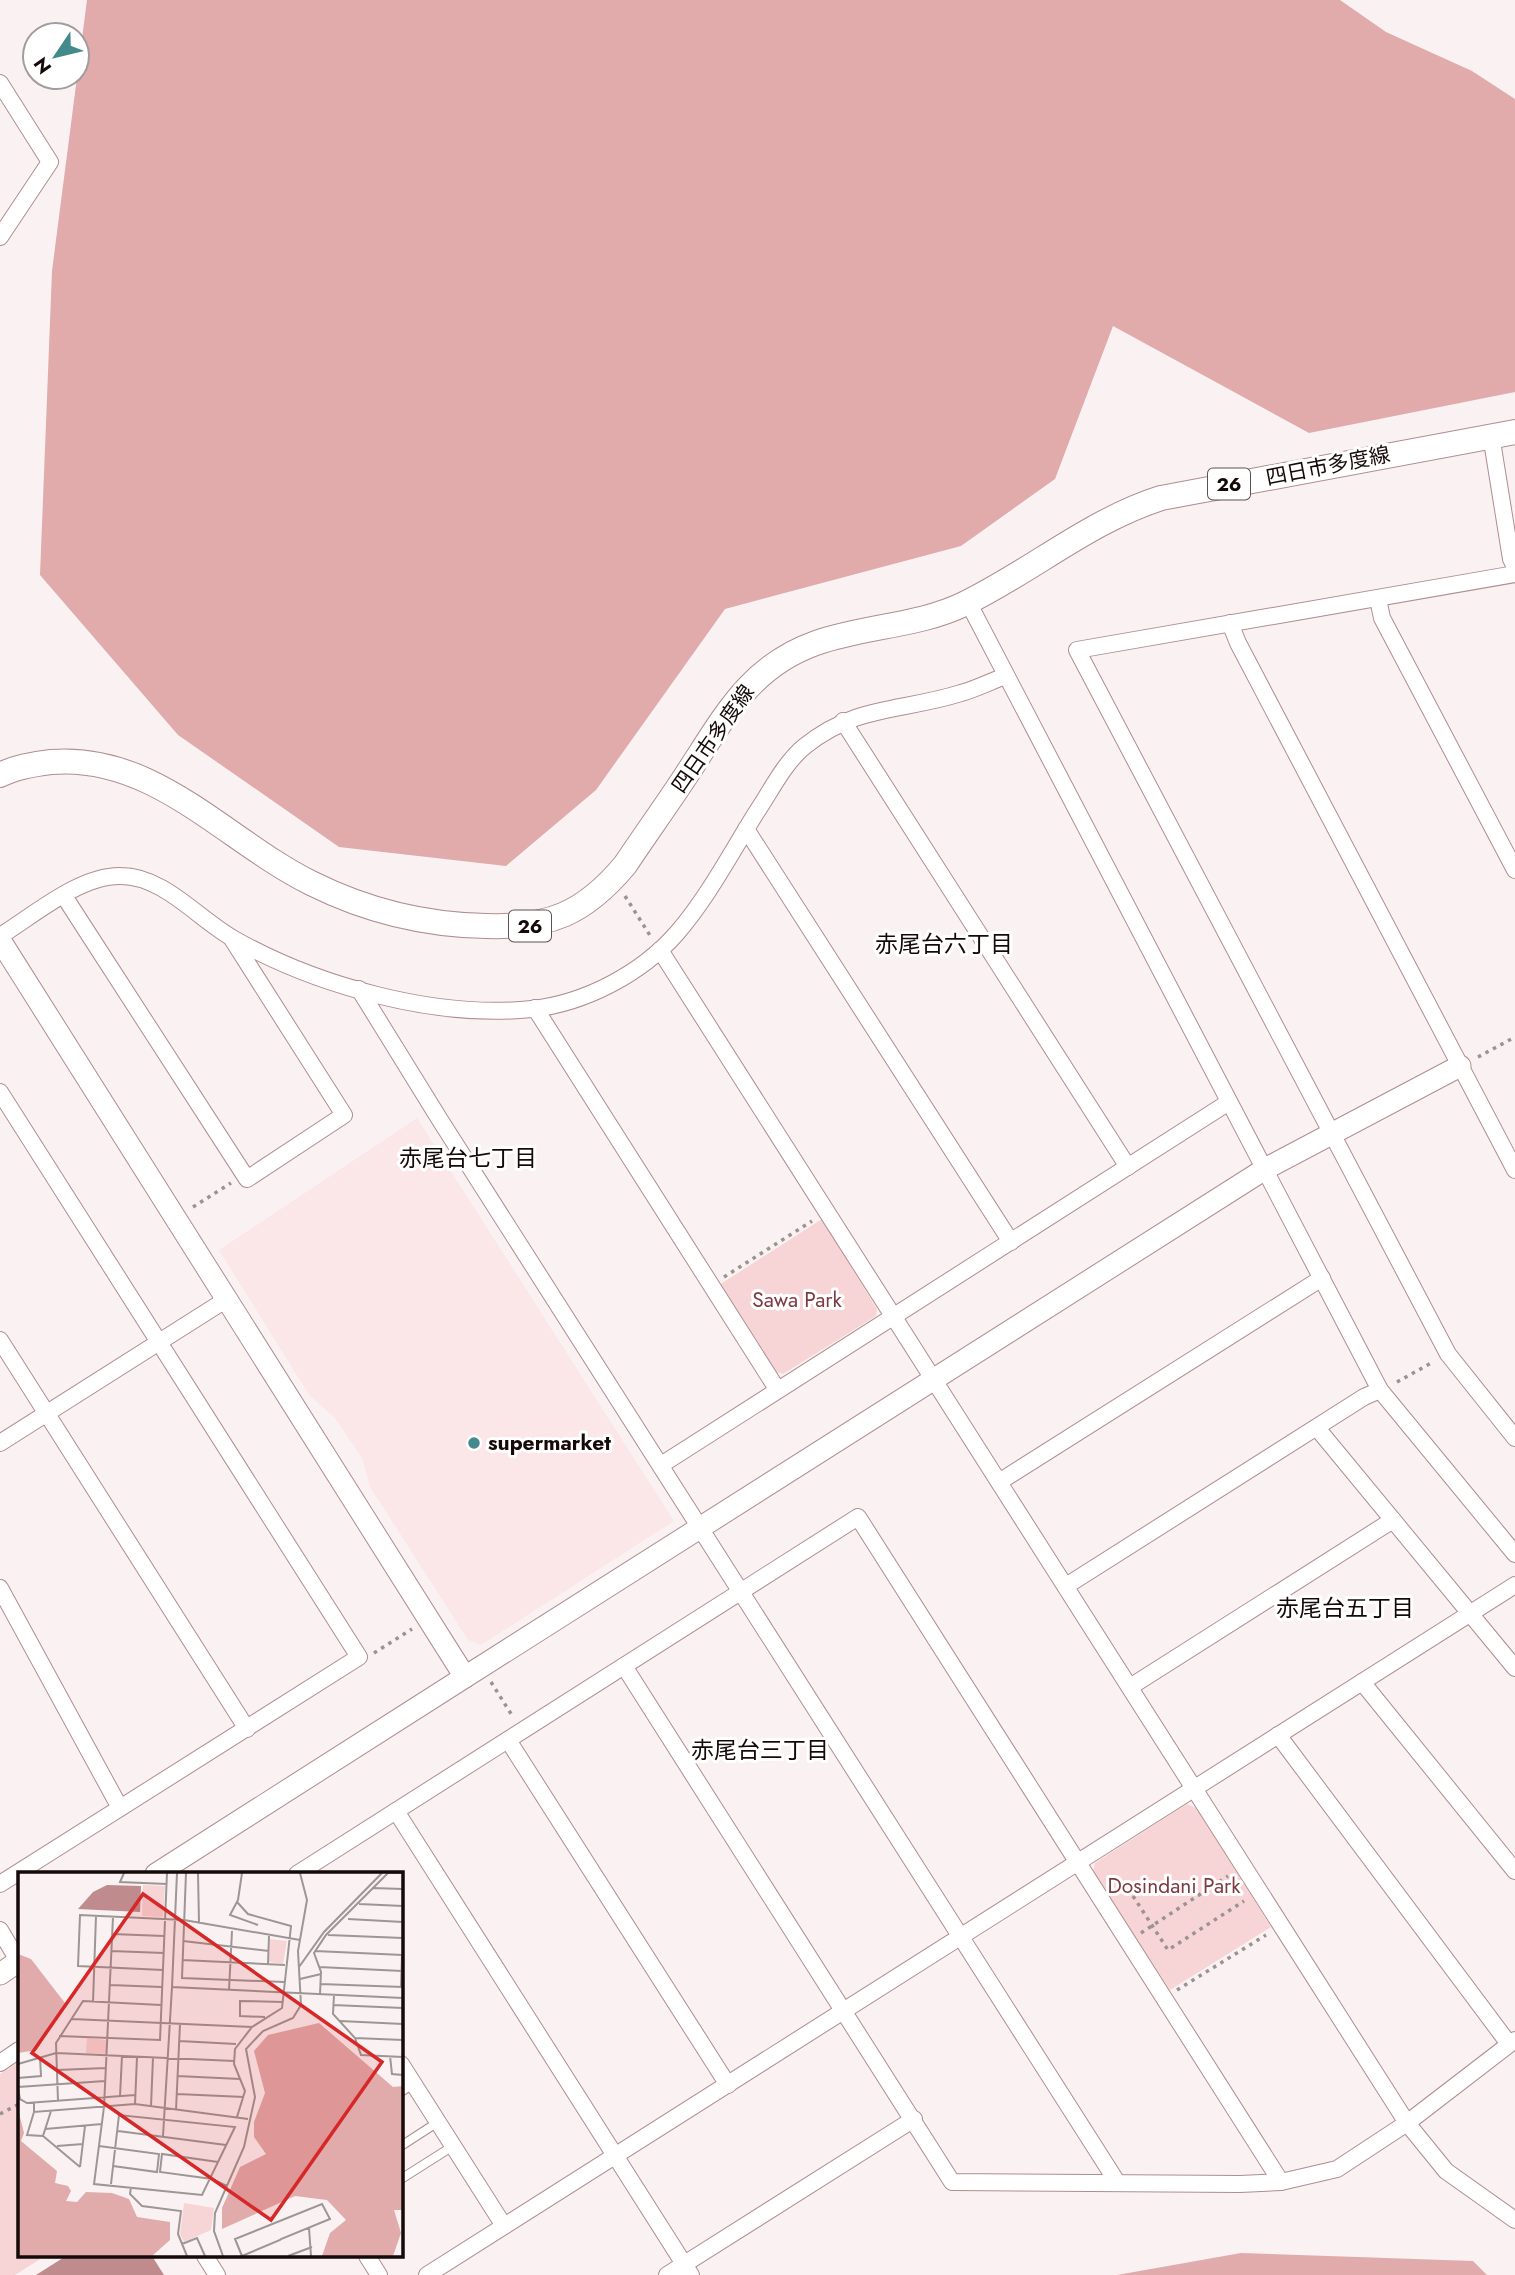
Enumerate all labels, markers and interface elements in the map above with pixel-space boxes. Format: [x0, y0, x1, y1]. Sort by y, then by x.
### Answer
north arrow [21, 21, 91, 91]
text: N [27, 52, 58, 79]
street label: 四日市多度線 [1263, 439, 1393, 493]
road number: 26 [1208, 468, 1250, 499]
street label: 四日市多度線 [665, 679, 761, 799]
road number: 26 [509, 910, 551, 942]
district label: 赤尾台六丁目 [875, 927, 1013, 961]
district label: 赤尾台七丁目 [399, 1141, 537, 1175]
park label: Sawa Park [752, 1285, 843, 1315]
place label: supermarket [488, 1428, 611, 1458]
marker: supermarket [466, 1435, 482, 1451]
district label: 赤尾台五丁目 [1276, 1591, 1414, 1625]
district label: 赤尾台三丁目 [691, 1733, 829, 1767]
park label: Dosindani Park [1108, 1871, 1241, 1901]
inset map [18, 1872, 402, 2258]

